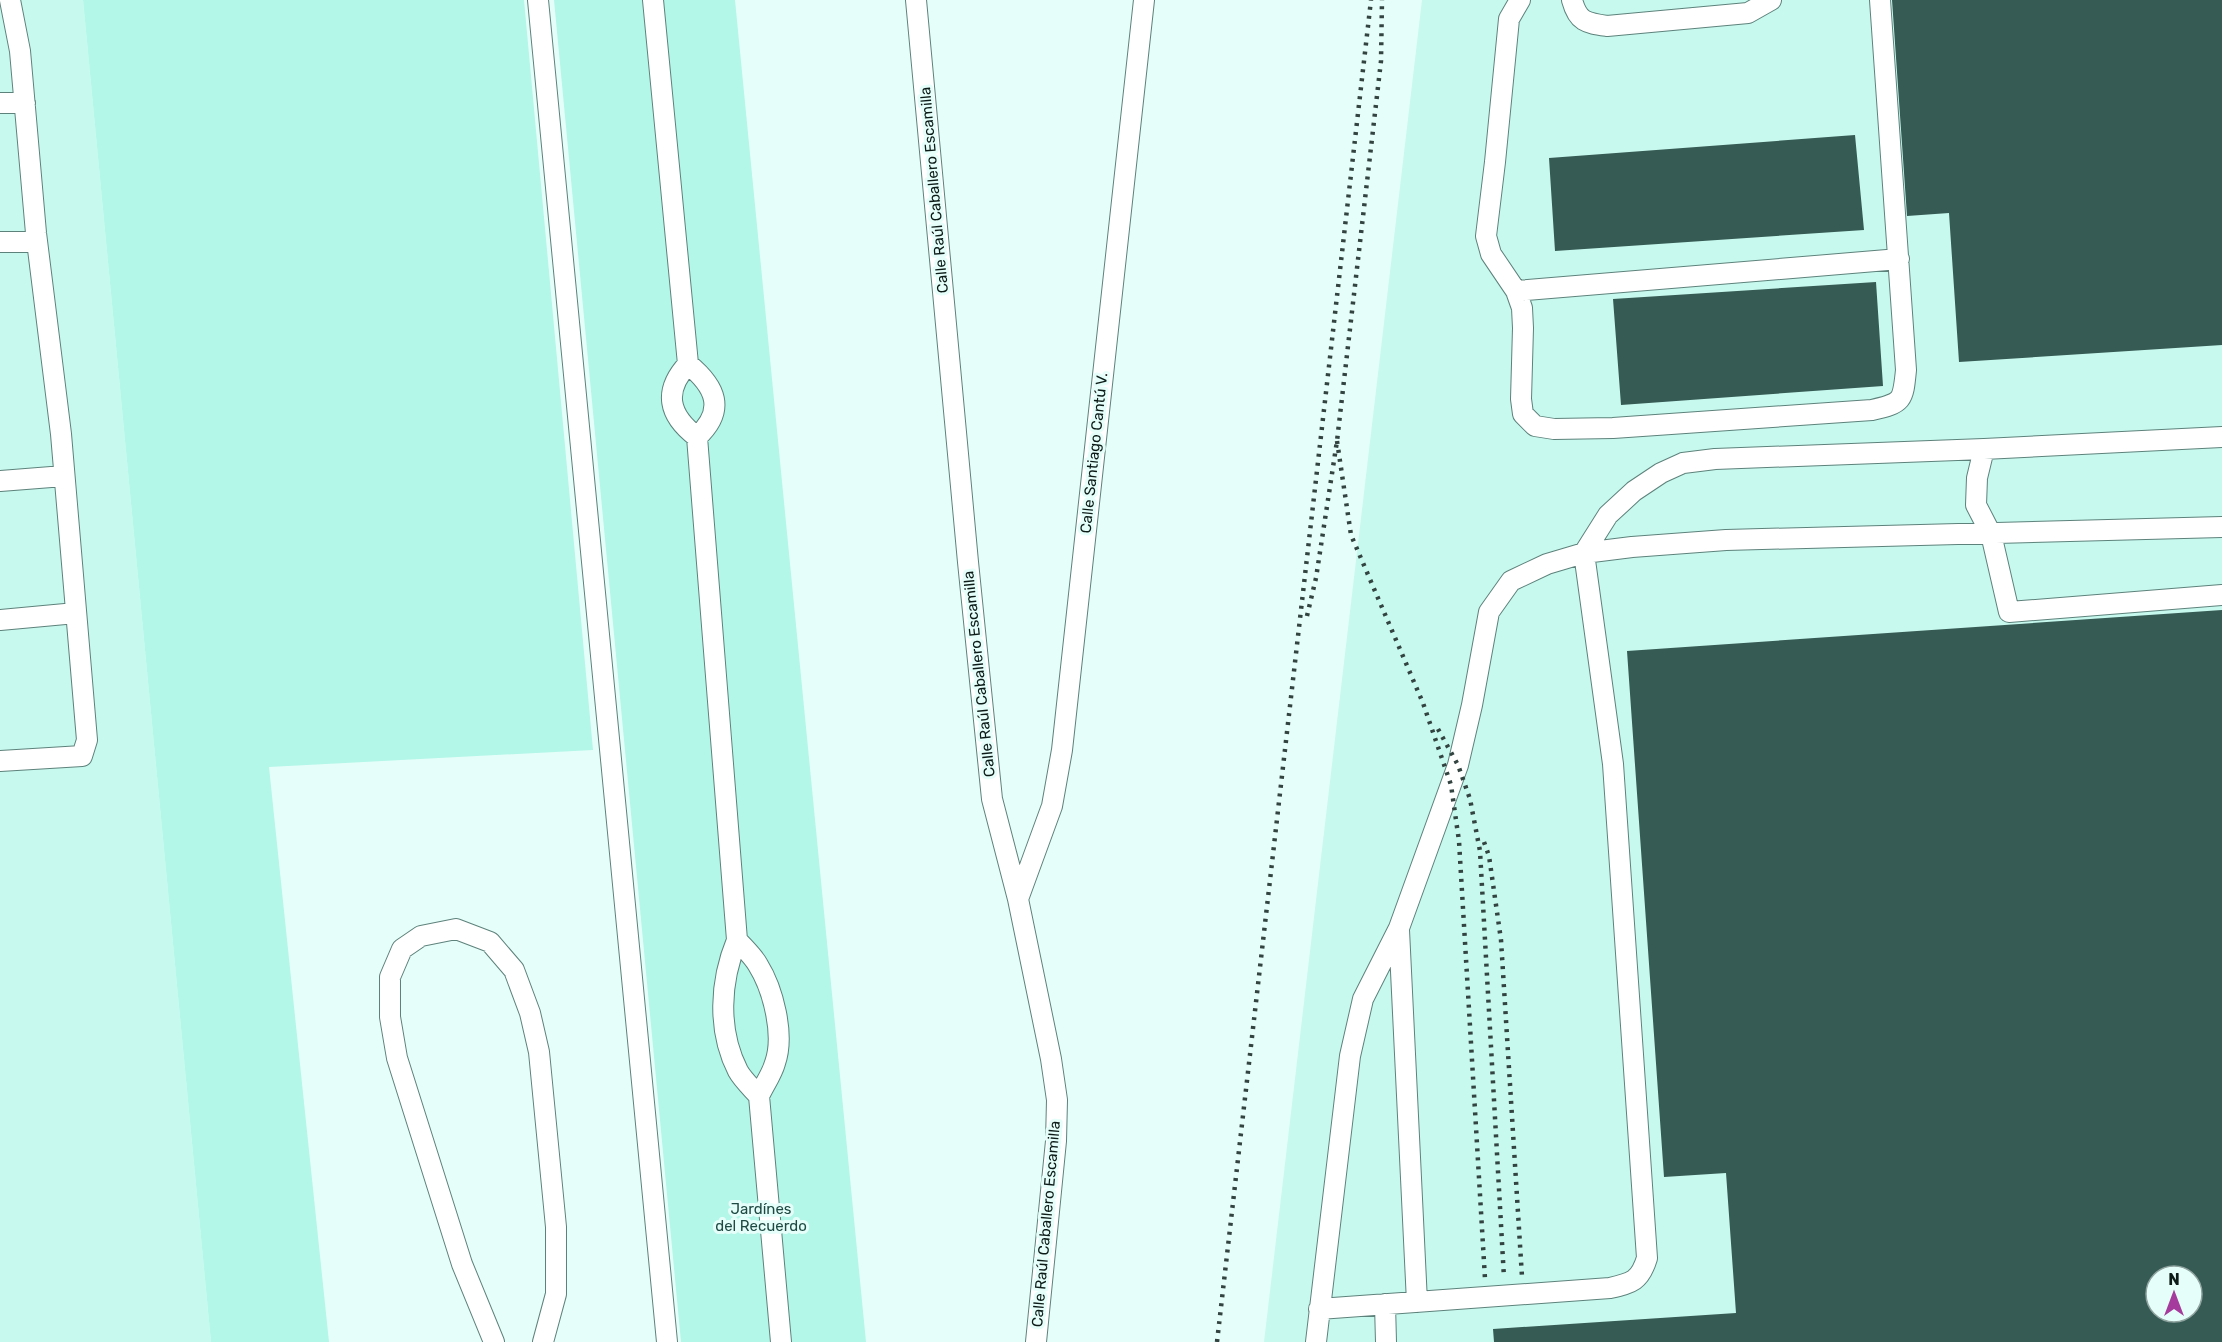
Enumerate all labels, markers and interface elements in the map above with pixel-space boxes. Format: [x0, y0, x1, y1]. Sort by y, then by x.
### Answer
street label: Calle Raúl Caballero Escamilla [916, 86, 952, 294]
street label: Calle Santiago Cantú V. [1077, 372, 1111, 534]
street label: Calle Raúl Caballero Escamilla [959, 570, 999, 778]
street label: Calle Raúl Caballero Escamilla [1028, 1120, 1064, 1328]
park label: Jardínes del Recuerdo [715, 1200, 807, 1235]
north arrow [2144, 1264, 2204, 1324]
text: N [2168, 1270, 2180, 1289]

